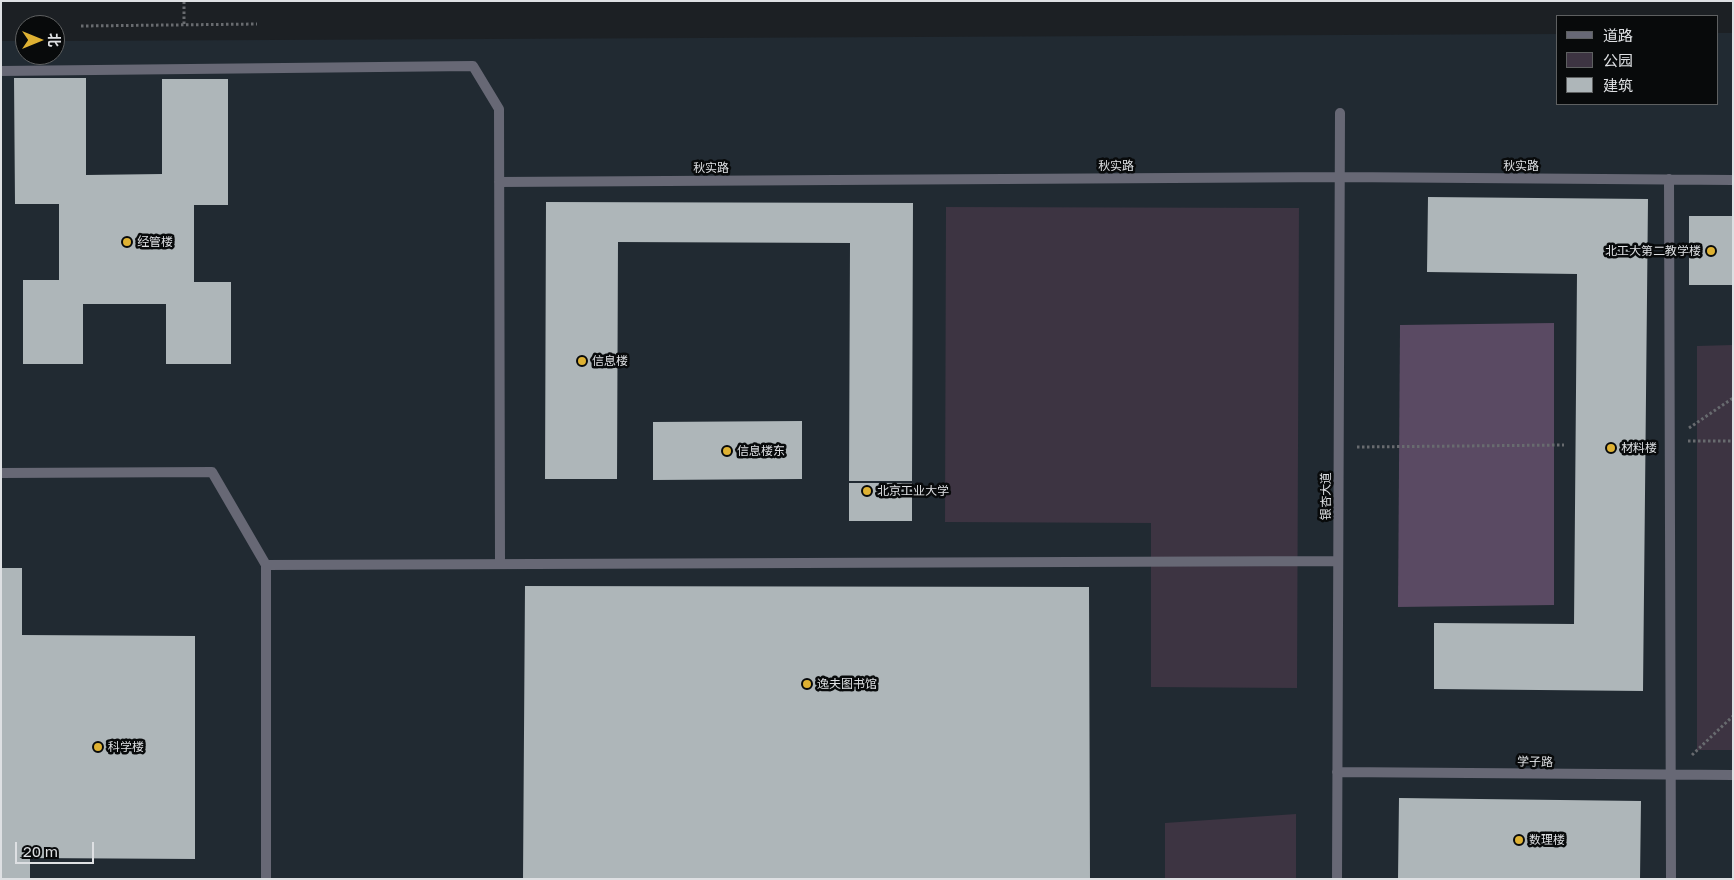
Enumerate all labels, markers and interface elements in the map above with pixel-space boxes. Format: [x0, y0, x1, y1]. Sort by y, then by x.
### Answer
north arrow [15, 15, 65, 65]
legend [1556, 15, 1719, 105]
text: 道路 [1603, 26, 1633, 44]
text: 北 [46, 33, 63, 47]
text: 公园 [1603, 51, 1633, 69]
text: 建筑 [1603, 76, 1633, 94]
street label: 秋实路 [1098, 159, 1134, 173]
street label: 秋实路 [1503, 159, 1539, 173]
street label: 秋实路 [693, 161, 729, 175]
place label: 经管楼 [137, 235, 173, 249]
marker: 经管楼 [121, 236, 133, 248]
place label: 北工大第二教学楼 [1605, 244, 1701, 258]
marker: 北工大第二教学楼 [1705, 245, 1717, 257]
place label: 信息楼 [592, 354, 628, 368]
marker: 信息楼 [576, 355, 588, 367]
place label: 材料楼 [1621, 441, 1657, 455]
marker: 材料楼 [1605, 442, 1617, 454]
place label: 信息楼东 [737, 444, 785, 458]
marker: 信息楼东 [721, 445, 733, 457]
street label: 银杏大道 [1319, 472, 1333, 520]
place label: 北京工业大学 [877, 484, 949, 498]
marker: 北京工业大学 [861, 485, 873, 497]
place label: 逸夫图书馆 [817, 677, 877, 691]
marker: 逸夫图书馆 [801, 678, 813, 690]
place label: 科学楼 [108, 740, 144, 754]
marker: 科学楼 [92, 741, 104, 753]
street label: 学子路 [1517, 754, 1553, 770]
scale bar [18, 832, 96, 864]
place label: 数理楼 [1529, 833, 1565, 847]
marker: 数理楼 [1513, 834, 1525, 846]
text: 20 m [23, 842, 58, 860]

